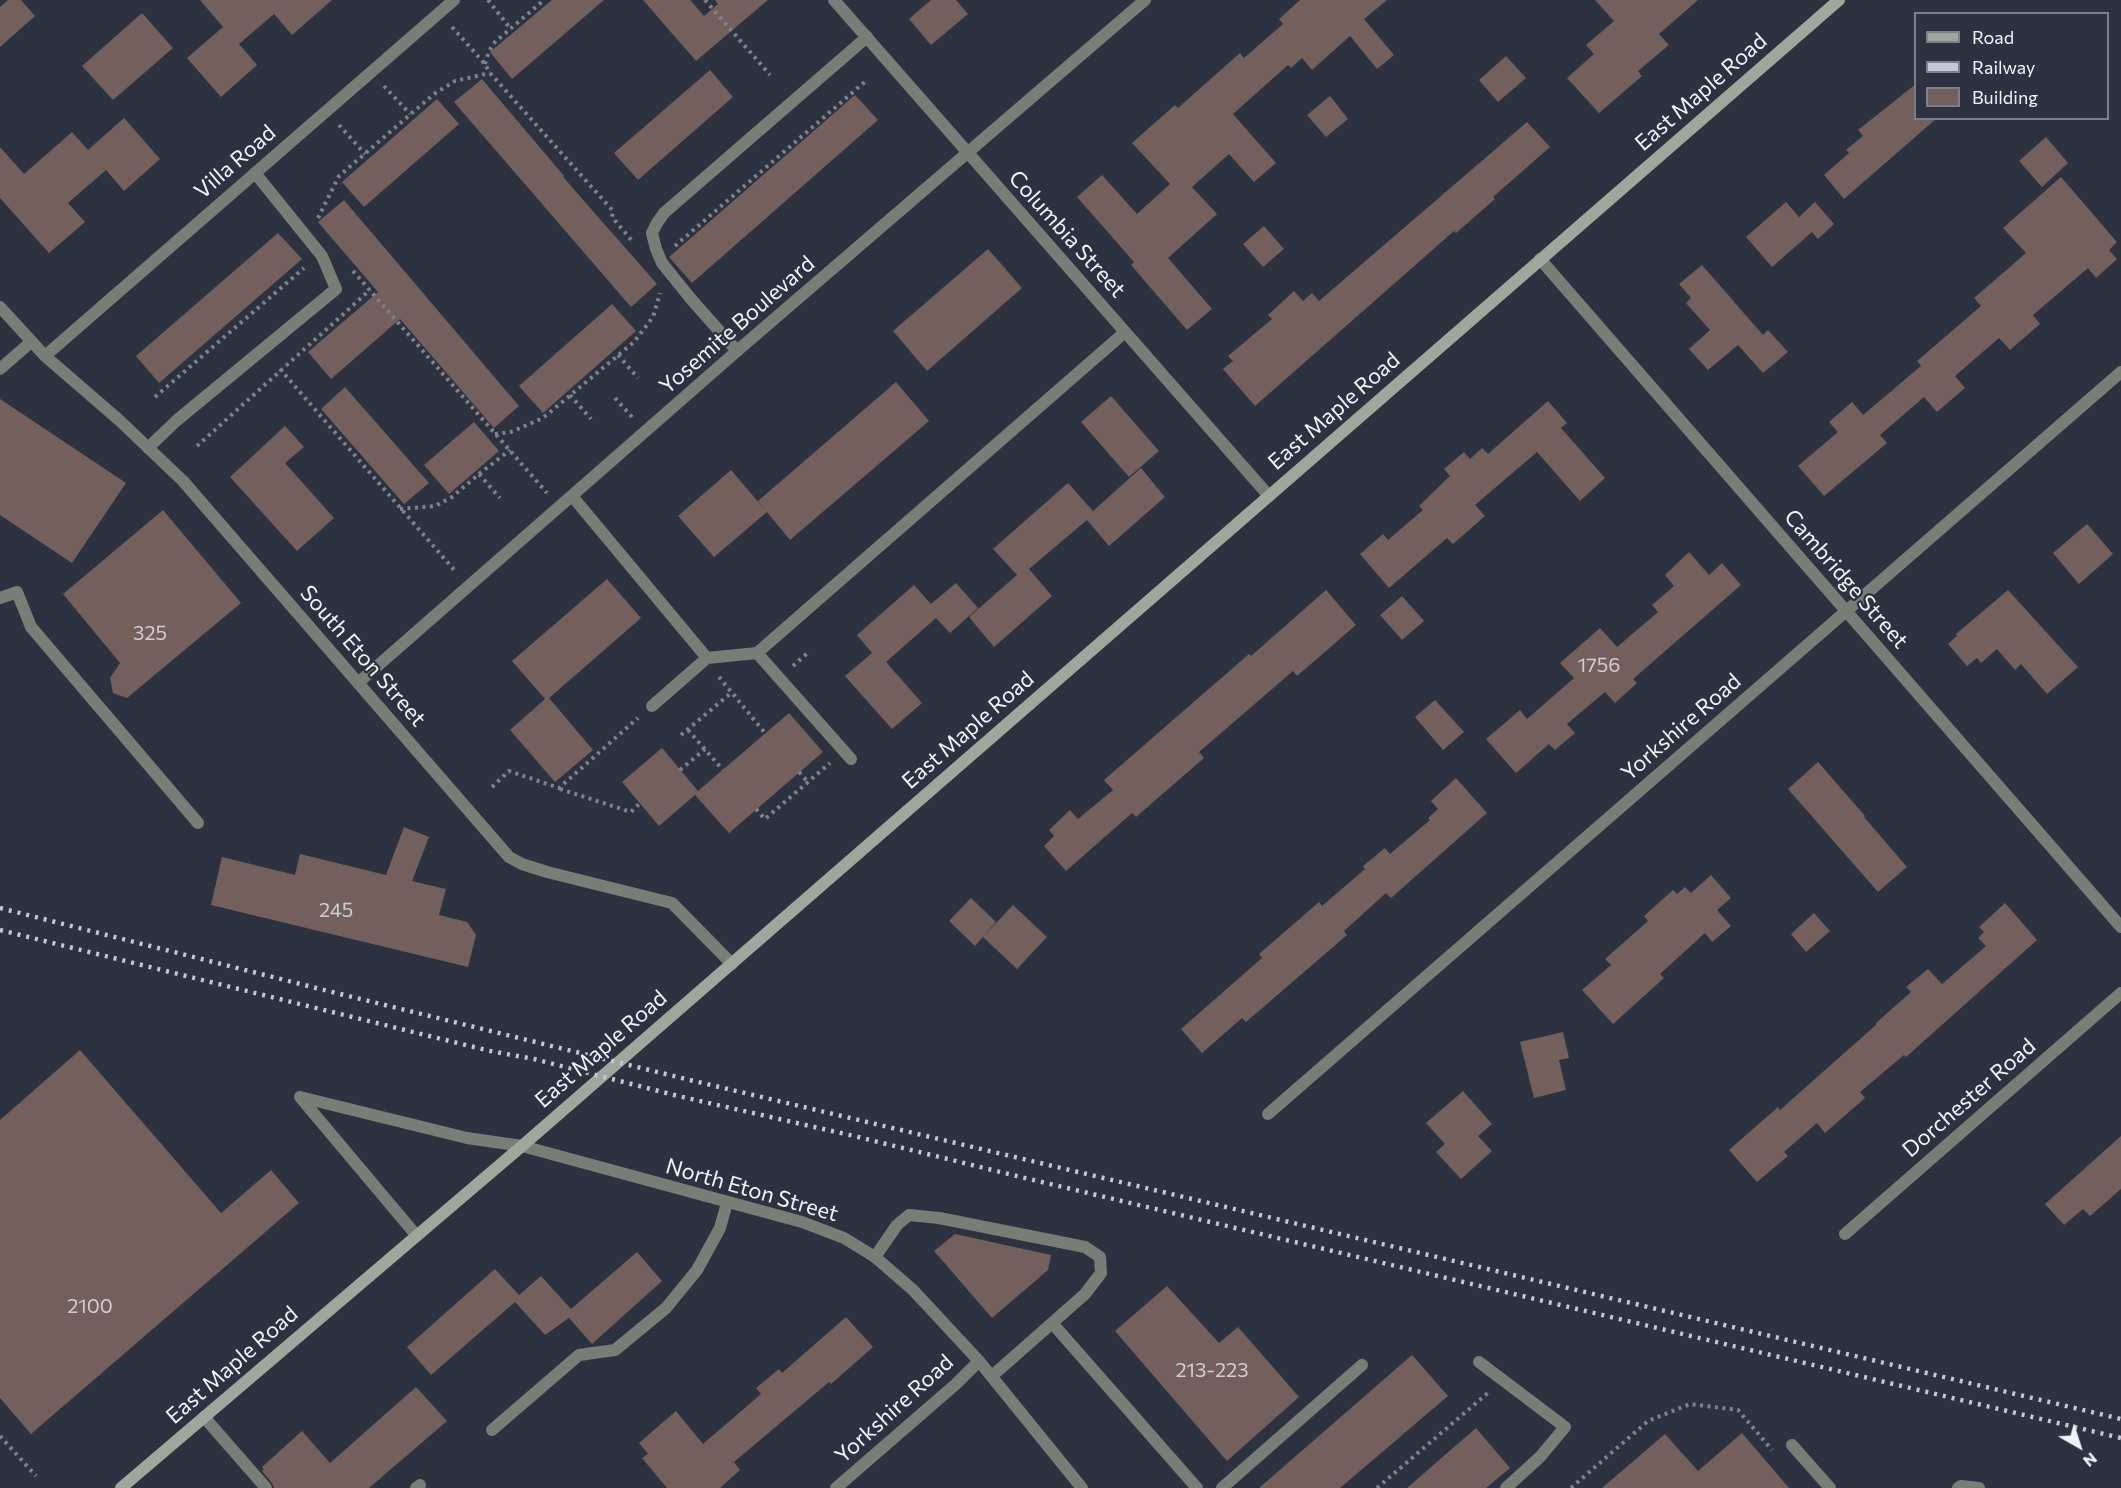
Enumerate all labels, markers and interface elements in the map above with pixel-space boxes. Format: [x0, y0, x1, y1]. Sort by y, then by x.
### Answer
legend [1914, 12, 2109, 120]
text: Road [1972, 26, 2014, 48]
street label: East Maple Road [1630, 28, 1772, 156]
text: Railway [1972, 56, 2035, 78]
text: Building [1972, 86, 2038, 108]
street label: Villa Road [189, 120, 281, 204]
street label: Columbia Street [1003, 165, 1131, 303]
street label: Yosemite Boulevard [654, 251, 820, 399]
street label: East Maple Road [1263, 347, 1405, 475]
street label: Cambridge Street [1778, 504, 1914, 654]
street label: South Eton Street [295, 580, 431, 732]
house number: 325 [133, 621, 167, 645]
house number: 1756 [1578, 653, 1620, 677]
street label: East Maple Road [897, 666, 1039, 794]
street label: Yorkshire Road [1616, 668, 1746, 786]
house number: 245 [319, 898, 353, 922]
street label: East Maple Road [530, 985, 672, 1113]
street label: Dorchester Road [1897, 1033, 2041, 1163]
street label: North Eton Street [663, 1153, 841, 1227]
house number: 2100 [67, 1294, 113, 1318]
street label: East Maple Road [161, 1301, 303, 1429]
street label: Yorkshire Road [829, 1349, 959, 1469]
house number: 213-223 [1175, 1358, 1249, 1382]
north arrow [2049, 1416, 2109, 1476]
text: N [2080, 1449, 2101, 1472]

